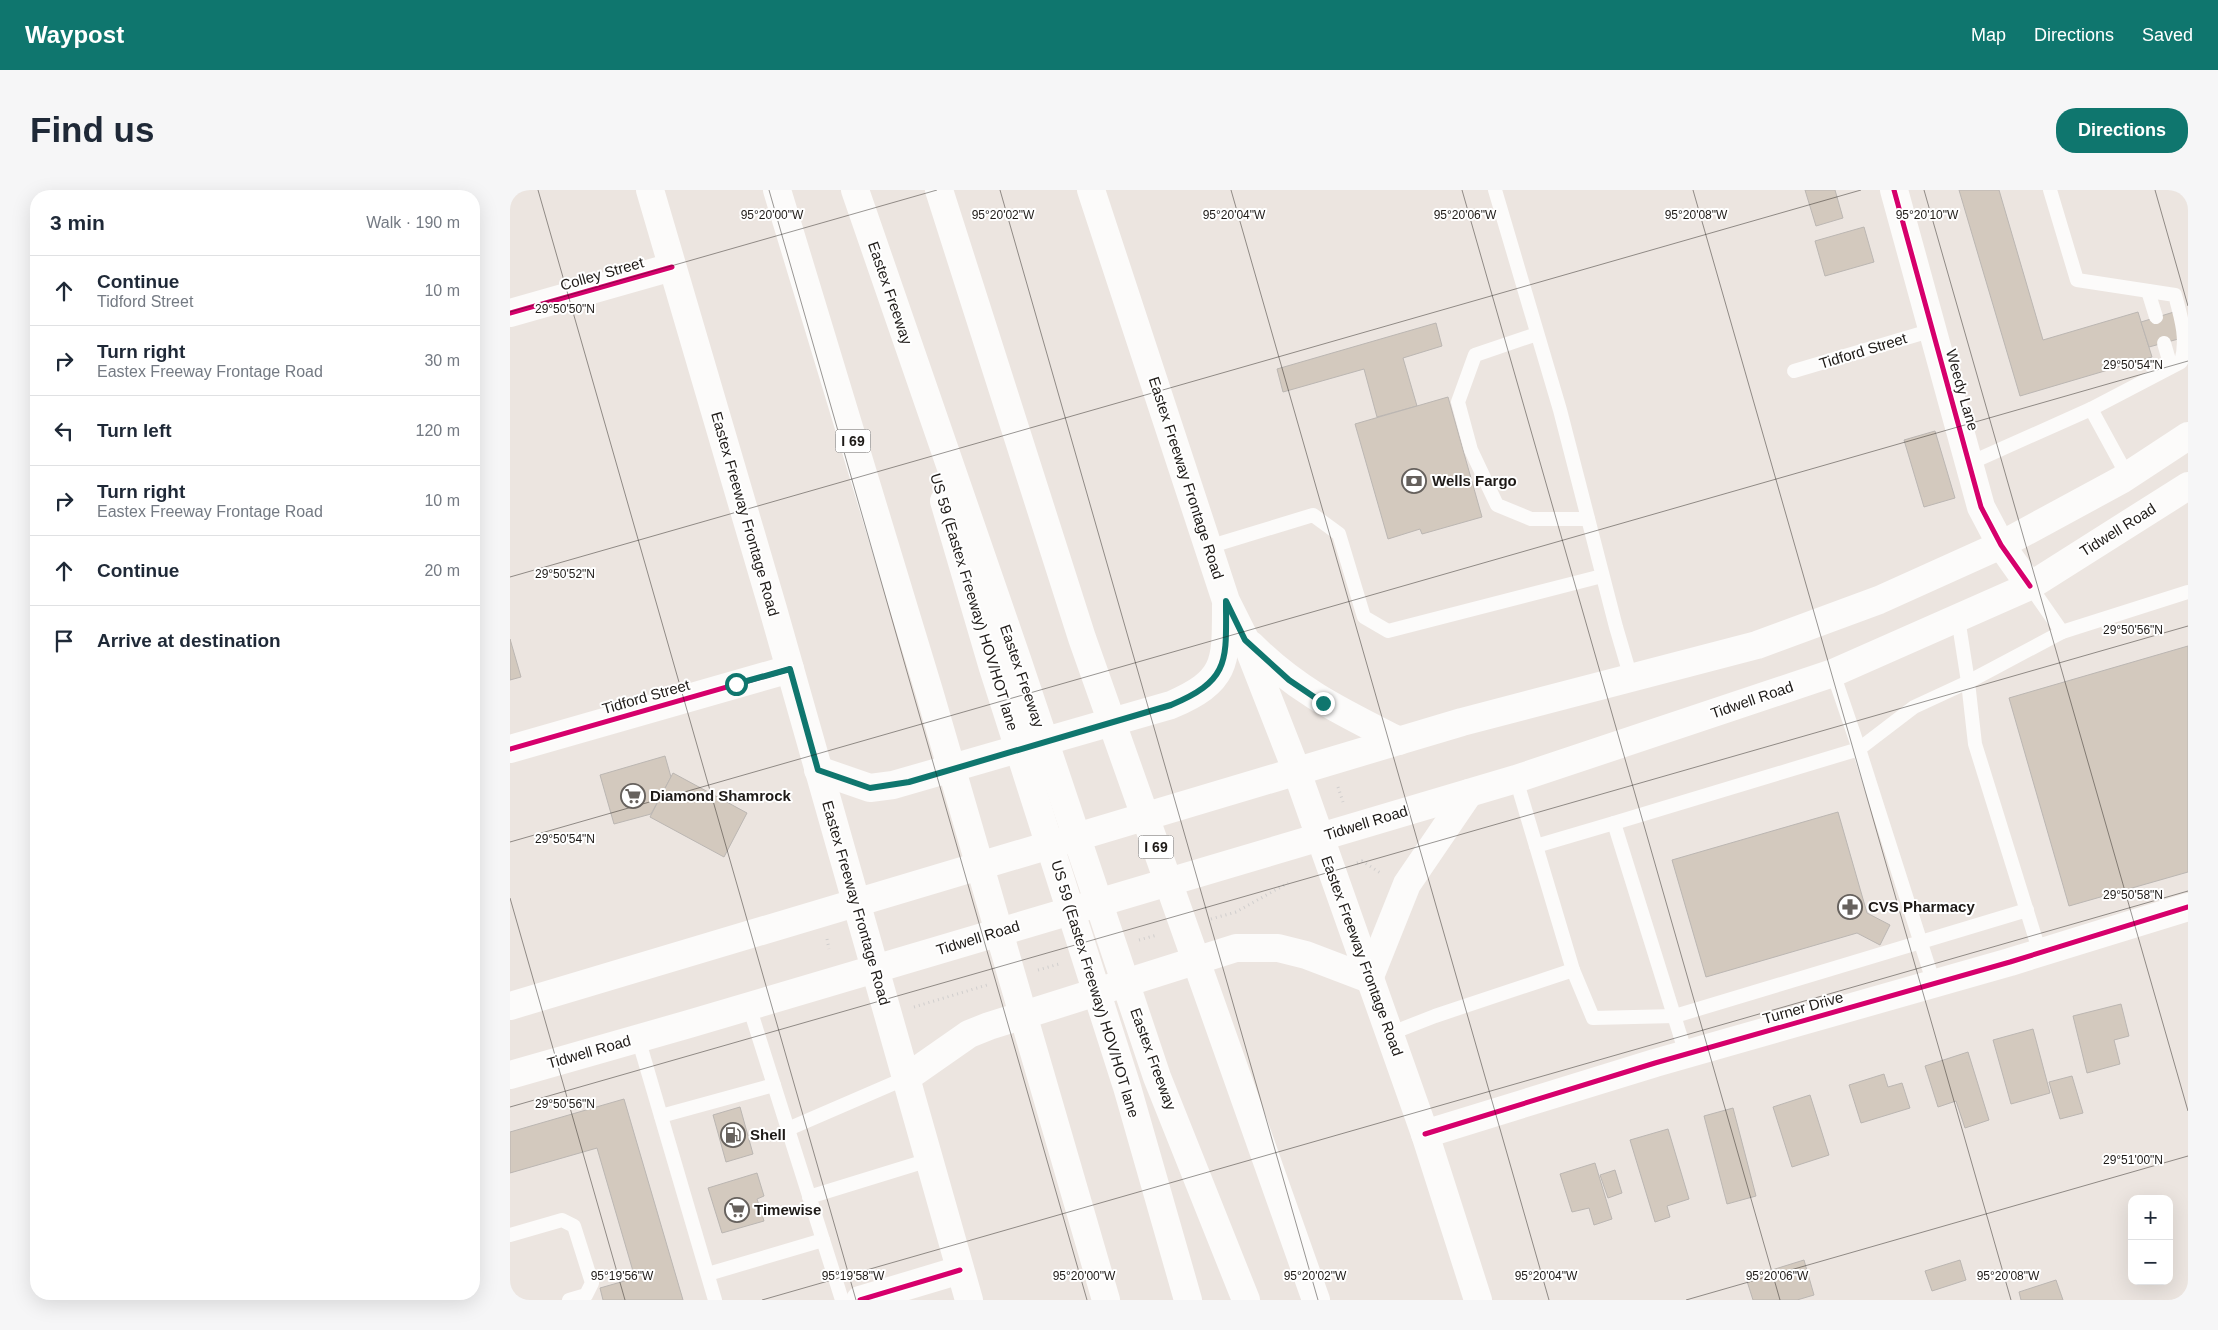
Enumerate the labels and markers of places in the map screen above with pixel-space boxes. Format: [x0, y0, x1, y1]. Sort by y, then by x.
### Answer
bank icon: Wells Fargo [1401, 468, 1427, 494]
place label: Wells Fargo [1432, 472, 1517, 489]
supermarket icon: Diamond Shamrock [620, 783, 646, 809]
place label: Diamond Shamrock [650, 787, 792, 804]
pharmacy icon: CVS Pharmacy [1837, 894, 1863, 920]
place label: CVS Pharmacy [1868, 898, 1975, 915]
fuel station icon: Shell [720, 1122, 746, 1148]
place label: Shell [750, 1126, 786, 1143]
supermarket icon: Timewise [724, 1197, 750, 1223]
place label: Timewise [754, 1201, 821, 1218]

